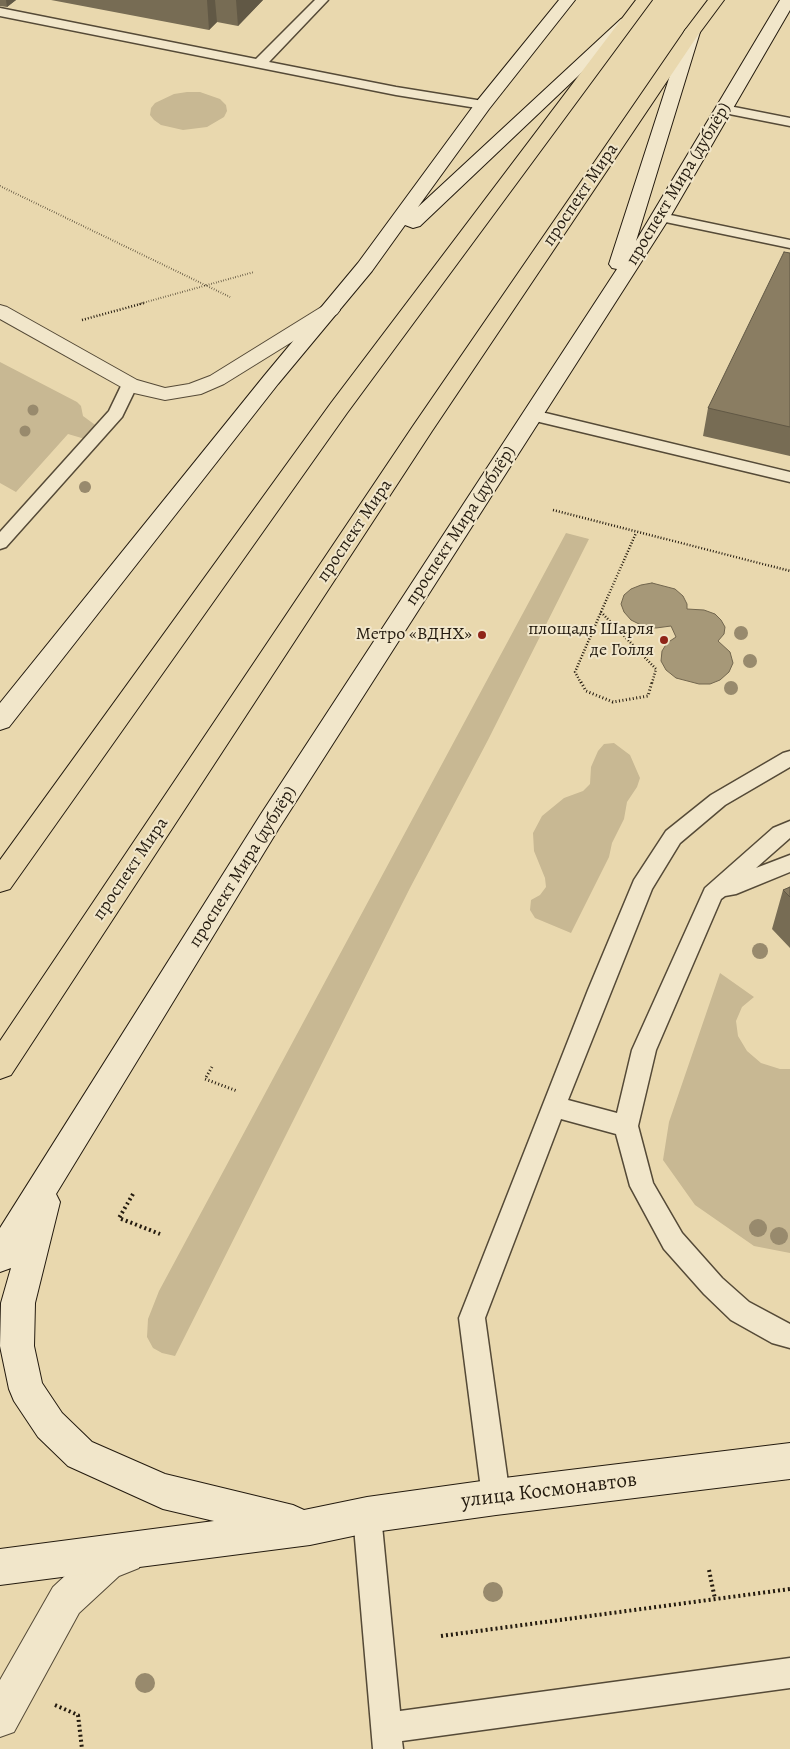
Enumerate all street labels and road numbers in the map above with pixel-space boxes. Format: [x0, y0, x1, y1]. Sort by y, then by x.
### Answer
street label: проспект Мира (дублёр) [622, 99, 736, 269]
street label: проспект Мира [539, 140, 623, 250]
street label: проспект Мира (дублёр) [401, 442, 521, 610]
street label: проспект Мира [313, 476, 397, 586]
street label: проспект Мира (дублёр) [185, 782, 301, 952]
street label: проспект Мира [89, 814, 173, 924]
street label: улица Космонавтов [460, 1468, 638, 1514]

